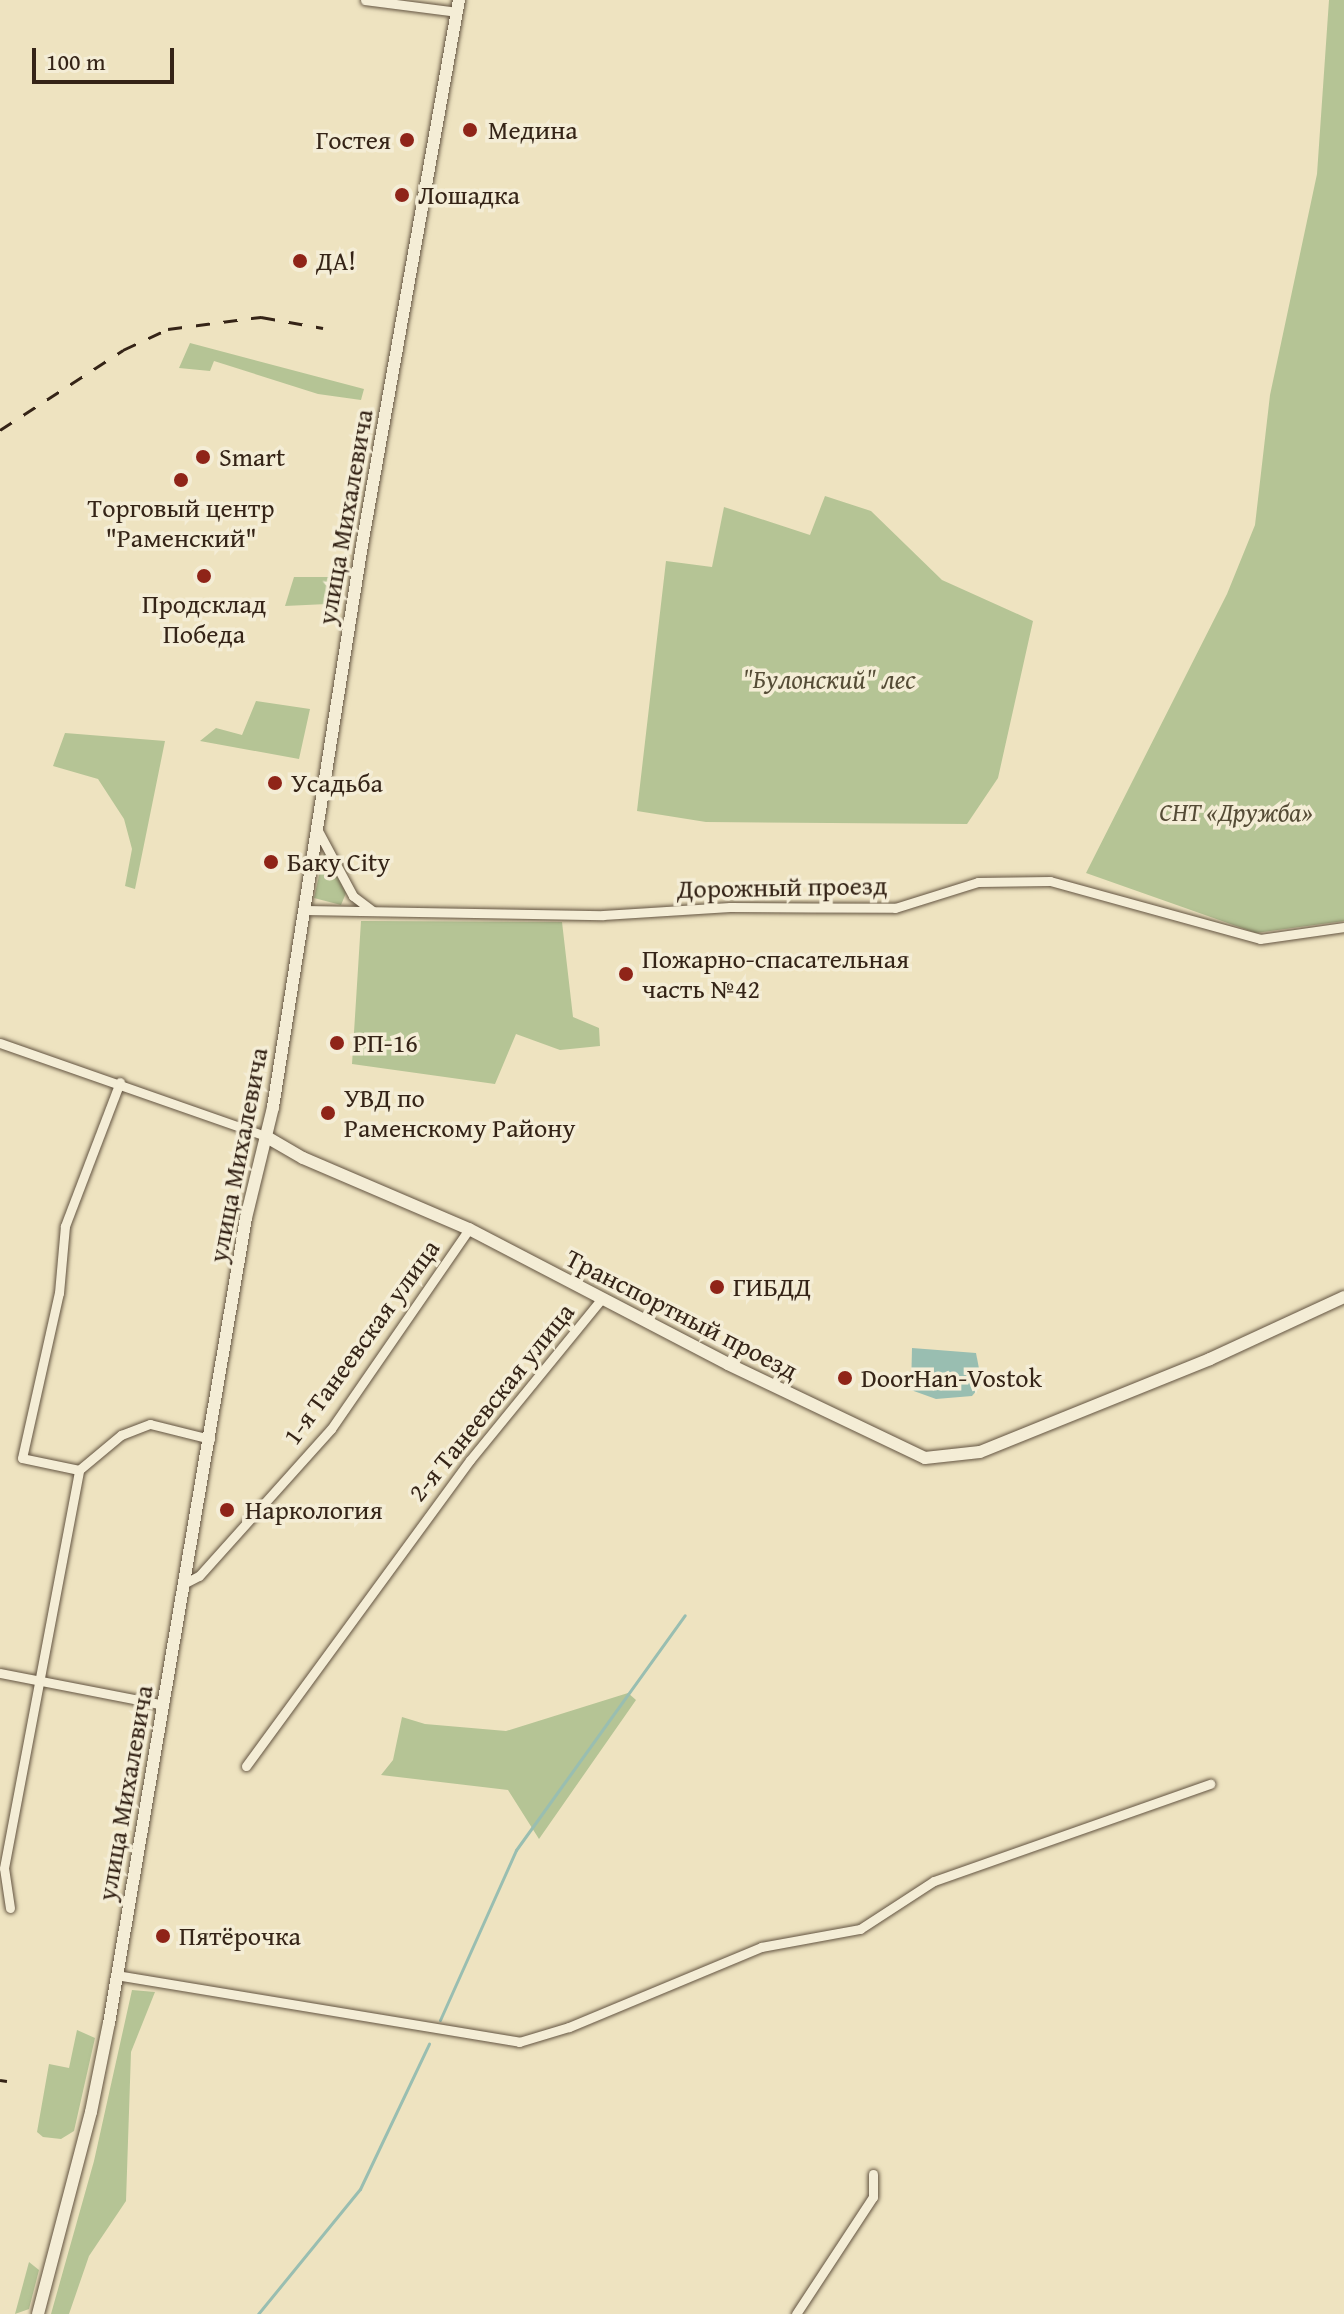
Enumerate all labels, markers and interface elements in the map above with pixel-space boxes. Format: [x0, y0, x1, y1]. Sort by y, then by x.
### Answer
scale bar [36, 32, 178, 82]
text: 100 m [46, 44, 106, 79]
place label: Медина [488, 114, 578, 146]
marker: Медина [459, 119, 481, 141]
place label: Гостея [316, 124, 391, 156]
marker: Гостея [398, 131, 416, 149]
place label: Лошадка [418, 179, 520, 211]
marker: Лошадка [393, 186, 411, 204]
place label: ДА! [316, 245, 356, 277]
marker: ДА! [291, 252, 309, 270]
street label: улица Михалевича [311, 407, 379, 627]
place label: Smart [219, 441, 285, 473]
marker: Smart [194, 448, 212, 466]
marker: Торговый центр "Раменский" [172, 471, 190, 489]
place label: Торговый центр "Раменский" [88, 492, 274, 554]
marker: Продсклад Победа [195, 567, 213, 585]
place label: Продсклад Победа [142, 588, 266, 650]
park label: "Булонский" лес [742, 663, 916, 695]
place label: Усадьба [291, 767, 383, 799]
marker: Усадьба [266, 774, 284, 792]
park label: СНТ «Дружба» [1159, 796, 1313, 828]
place label: Баку City [287, 846, 390, 878]
marker: Баку City [262, 853, 280, 871]
street label: Дорожный проезд [677, 870, 887, 904]
place label: Пожарно-спасательная часть №42 [642, 943, 909, 1004]
marker: Пожарно-спасательная часть №42 [617, 965, 635, 983]
place label: РП-16 [353, 1027, 418, 1059]
marker: РП-16 [328, 1034, 346, 1052]
street label: улица Михалевича [202, 1045, 274, 1265]
place label: УВД по Раменскому Району [344, 1082, 576, 1144]
marker: УВД по Раменскому Району [319, 1104, 337, 1122]
street label: 1-я Танеевская улица [276, 1233, 446, 1451]
street label: Транспортный проезд [561, 1242, 803, 1386]
place label: ГИБДД [733, 1271, 811, 1303]
marker: ГИБДД [708, 1278, 726, 1296]
street label: 2-я Танеевская улица [401, 1297, 581, 1507]
place label: DoorHan-Vostok [861, 1362, 1042, 1394]
marker: DoorHan-Vostok [836, 1369, 854, 1387]
place label: Наркология [245, 1494, 383, 1526]
marker: Наркология [216, 1499, 238, 1521]
street label: улица Михалевича [91, 1683, 159, 1903]
place label: Пятёрочка [179, 1920, 301, 1952]
marker: Пятёрочка [154, 1927, 172, 1945]

